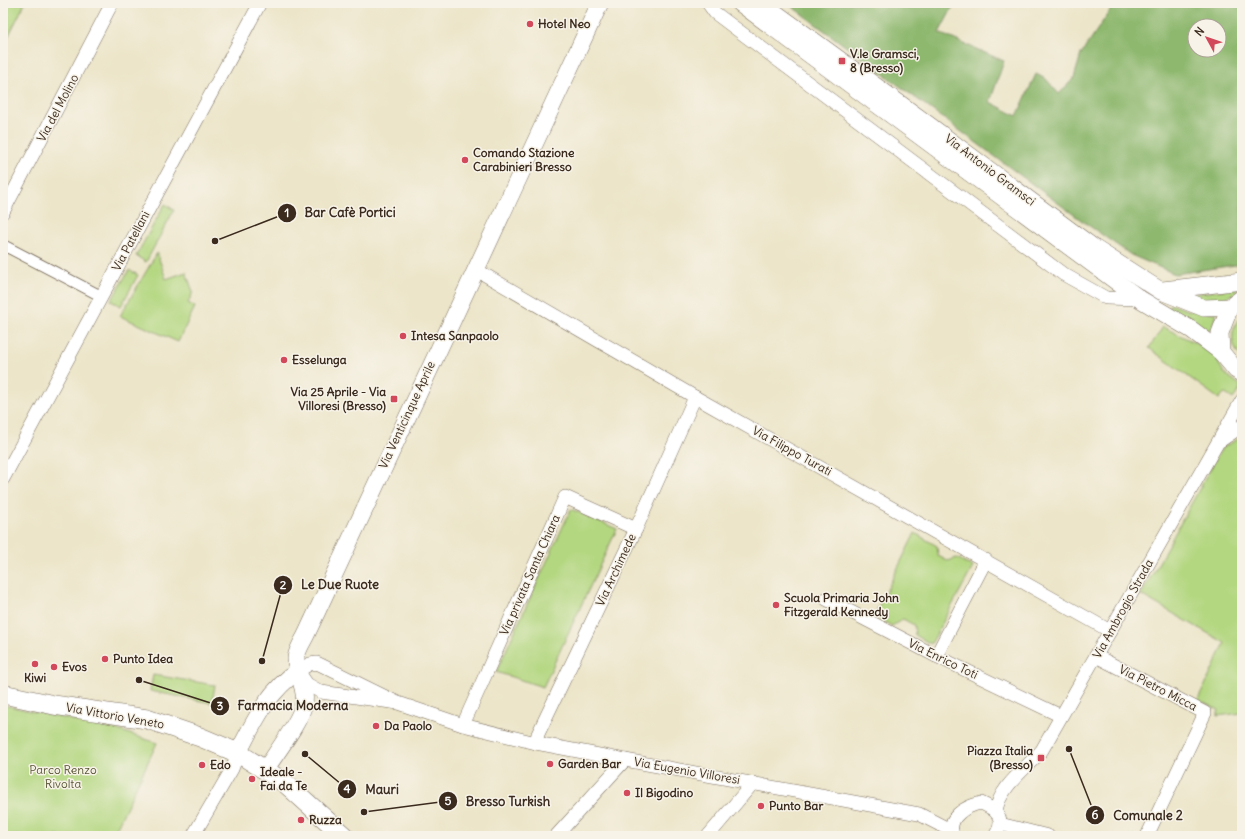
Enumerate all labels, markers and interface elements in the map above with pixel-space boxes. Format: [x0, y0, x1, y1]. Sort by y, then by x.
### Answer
place label: Hotel Neo [538, 16, 591, 31]
north arrow [1187, 18, 1227, 58]
marker: Hotel Neo [525, 19, 535, 29]
text: N [1192, 24, 1207, 39]
place label: V.le Gramsci, 8 (Bresso) [850, 46, 919, 76]
marker: V.le Gramsci, 8 (Bresso) [837, 56, 847, 66]
street label: Via del Molino [33, 71, 82, 144]
street label: Via Antonio Gramsci [942, 131, 1039, 209]
place label: Comando Stazione Carabinieri Bresso [473, 145, 575, 174]
marker: Comando Stazione Carabinieri Bresso [460, 155, 470, 165]
callout: Bar Cafè Portici [277, 200, 404, 225]
text: Bar Cafè Portici [304, 204, 396, 221]
text: 1 [285, 205, 289, 220]
street label: Via Patellani [108, 208, 153, 273]
place label: Intesa Sanpaolo [411, 328, 499, 344]
marker: Intesa Sanpaolo [398, 331, 408, 341]
place label: Esselunga [292, 352, 347, 368]
marker: Esselunga [279, 355, 289, 365]
street label: Via Venticinque Aprile [375, 359, 438, 471]
place label: Via 25 Aprile - Via Villoresi (Bresso) [291, 384, 386, 414]
marker: Via 25 Aprile - Via Villoresi (Bresso) [389, 394, 399, 404]
street label: Via Filippo Turati [750, 422, 835, 479]
street label: Via privata Santa Chiara [496, 512, 563, 638]
street label: Via Archimede [592, 531, 639, 609]
street label: Via Ambrogio Strada [1089, 556, 1156, 661]
callout: Le Due Ruote [273, 572, 386, 597]
text: Le Due Ruote [301, 576, 379, 593]
text: 2 [280, 577, 287, 592]
place label: Scuola Primaria John Fitzgerald Kennedy [784, 590, 899, 620]
marker: Scuola Primaria John Fitzgerald Kennedy [771, 600, 781, 610]
street label: Via Enrico Toti [906, 635, 981, 682]
place label: Punto Idea [113, 651, 173, 666]
marker: Punto Idea [100, 654, 110, 664]
marker: Kiwi [30, 659, 40, 669]
place label: Evos [62, 659, 87, 674]
street label: Via Pietro Micca [1117, 661, 1200, 714]
marker: Evos [49, 662, 59, 672]
place label: Kiwi [24, 670, 46, 685]
callout: Farmacia Moderna [210, 693, 357, 718]
text: Farmacia Moderna [238, 697, 349, 714]
text: 3 [217, 698, 224, 713]
street label: Via Vittorio Veneto [65, 699, 166, 732]
place label: Da Paolo [384, 718, 432, 733]
marker: Da Paolo [371, 721, 381, 731]
place label: Piazza Italia (Bresso) [967, 743, 1033, 773]
marker: Piazza Italia (Bresso) [1036, 753, 1046, 763]
street label: Via Eugenio Villoresi [633, 754, 741, 787]
place label: Garden Bar [558, 756, 621, 771]
place label: Edo [210, 757, 231, 772]
marker: Garden Bar [545, 759, 555, 769]
marker: Edo [197, 760, 207, 770]
park label: Parco Renzo Rivolta [29, 762, 97, 791]
place label: Ideale - Fai da Te [260, 764, 308, 793]
marker: Ideale - Fai da Te [247, 774, 257, 784]
callout: Mauri [337, 776, 407, 801]
text: 4 [344, 781, 351, 796]
text: Mauri [365, 781, 399, 798]
place label: Il Bigodino [635, 785, 693, 801]
marker: Il Bigodino [622, 788, 632, 798]
callout: Bresso Turkish [438, 789, 558, 814]
text: 5 [445, 793, 452, 808]
text: Bresso Turkish [466, 793, 551, 810]
place label: Punto Bar [769, 798, 823, 813]
marker: Punto Bar [756, 801, 766, 811]
callout: Comunale 2 [1085, 803, 1191, 828]
text: 6 [1092, 807, 1099, 822]
text: Comunale 2 [1113, 807, 1183, 824]
place label: Ruzza [309, 812, 342, 827]
marker: Ruzza [296, 815, 306, 825]

